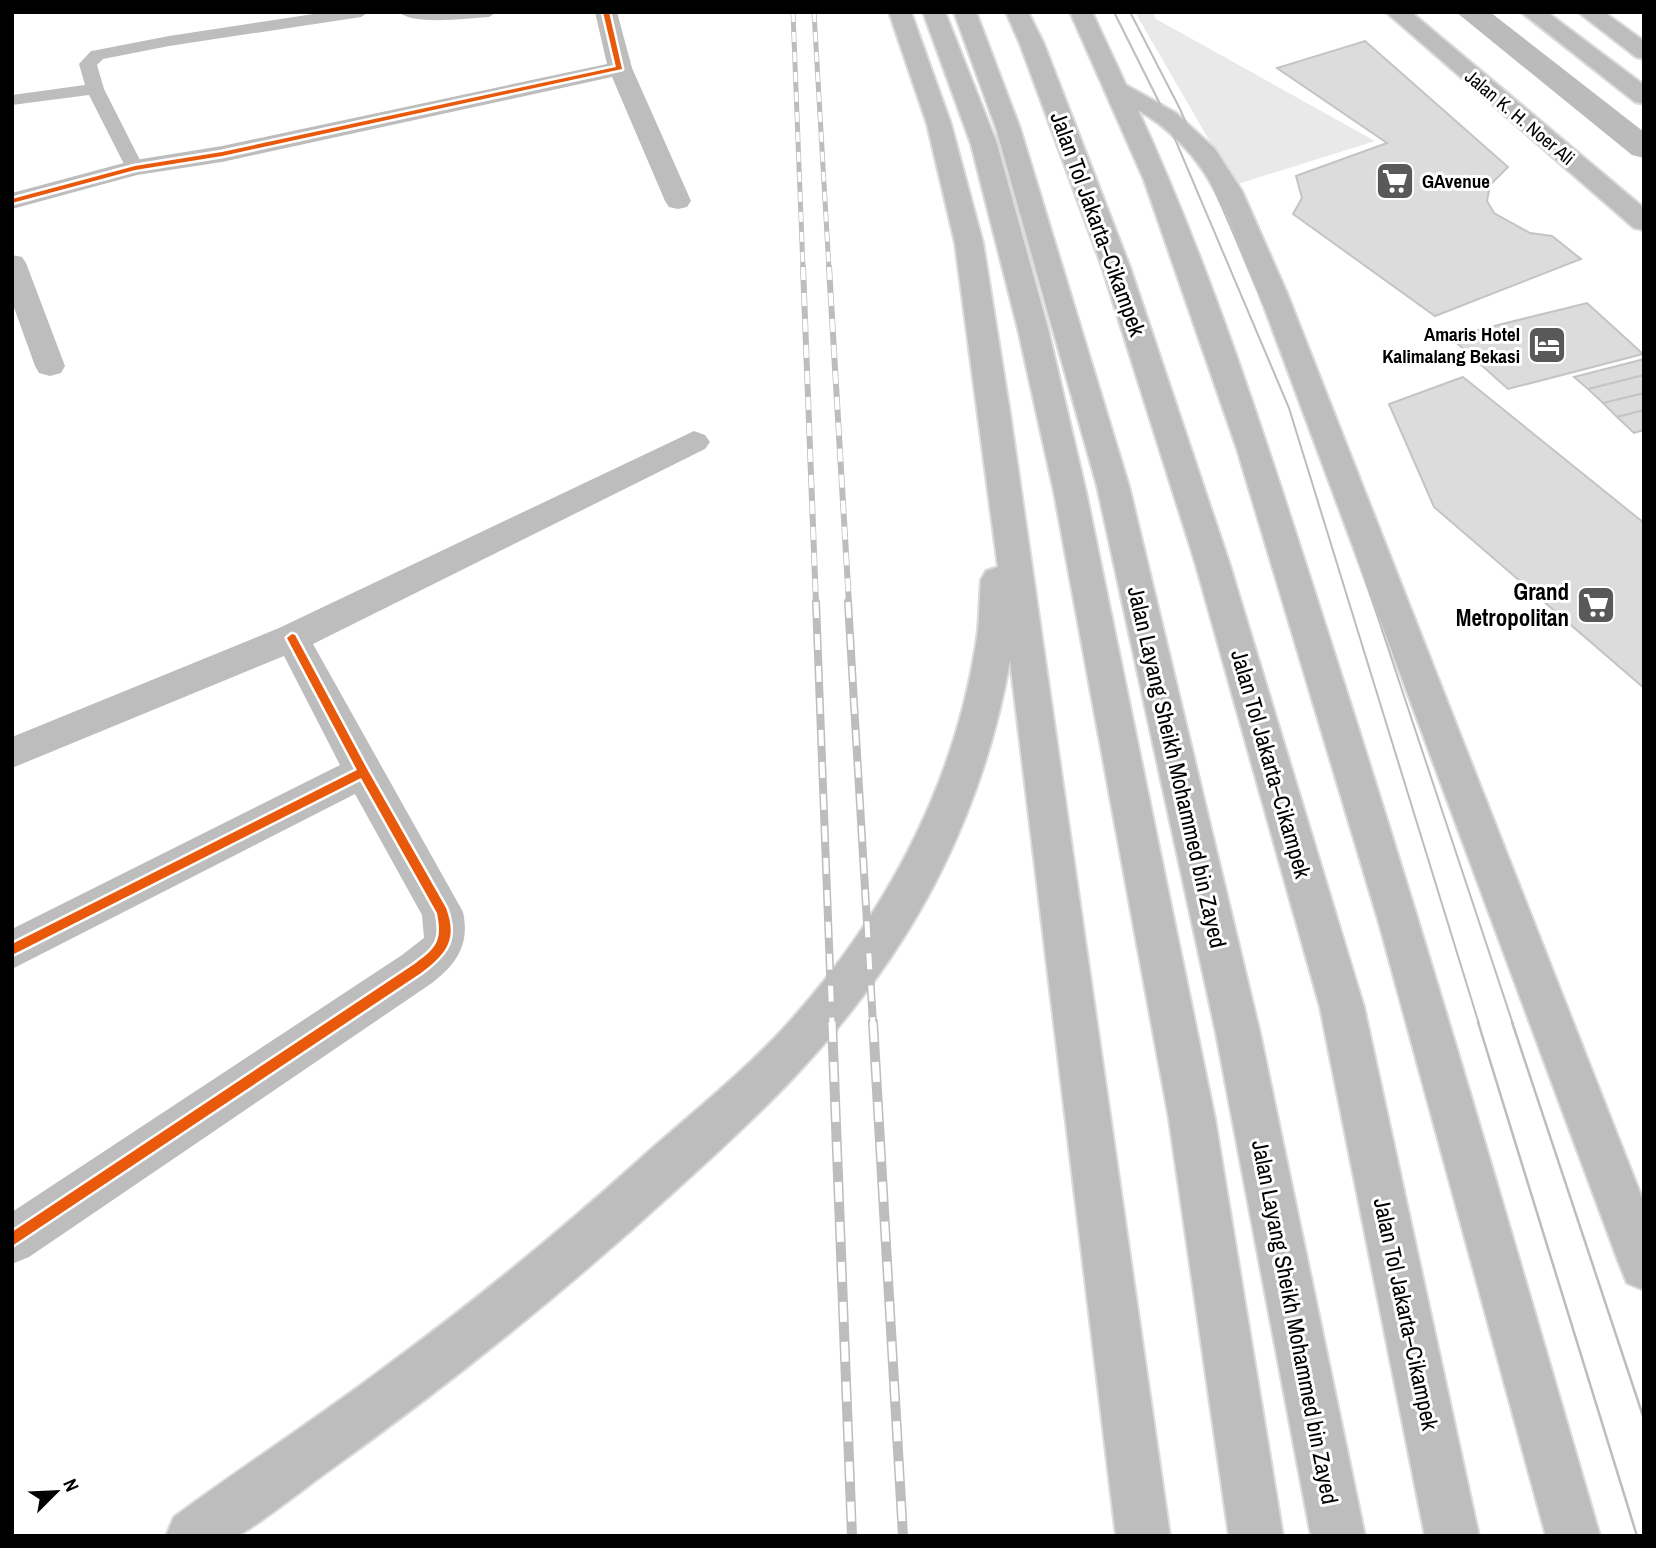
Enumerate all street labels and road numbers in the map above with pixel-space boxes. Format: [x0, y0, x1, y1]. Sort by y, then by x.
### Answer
street label: Jalan K. H. Noer Ali [1460, 63, 1580, 171]
street label: Jalan Tol Jakarta–Cikampek [1043, 107, 1154, 341]
street label: Jalan Layang Sheikh Mohammed bin Zayed [1121, 583, 1234, 951]
street label: Jalan Tol Jakarta–Cikampek [1224, 646, 1319, 882]
street label: Jalan Layang Sheikh Mohammed bin Zayed [1245, 1137, 1346, 1507]
street label: Jalan Tol Jakarta–Cikampek [1367, 1195, 1446, 1433]

